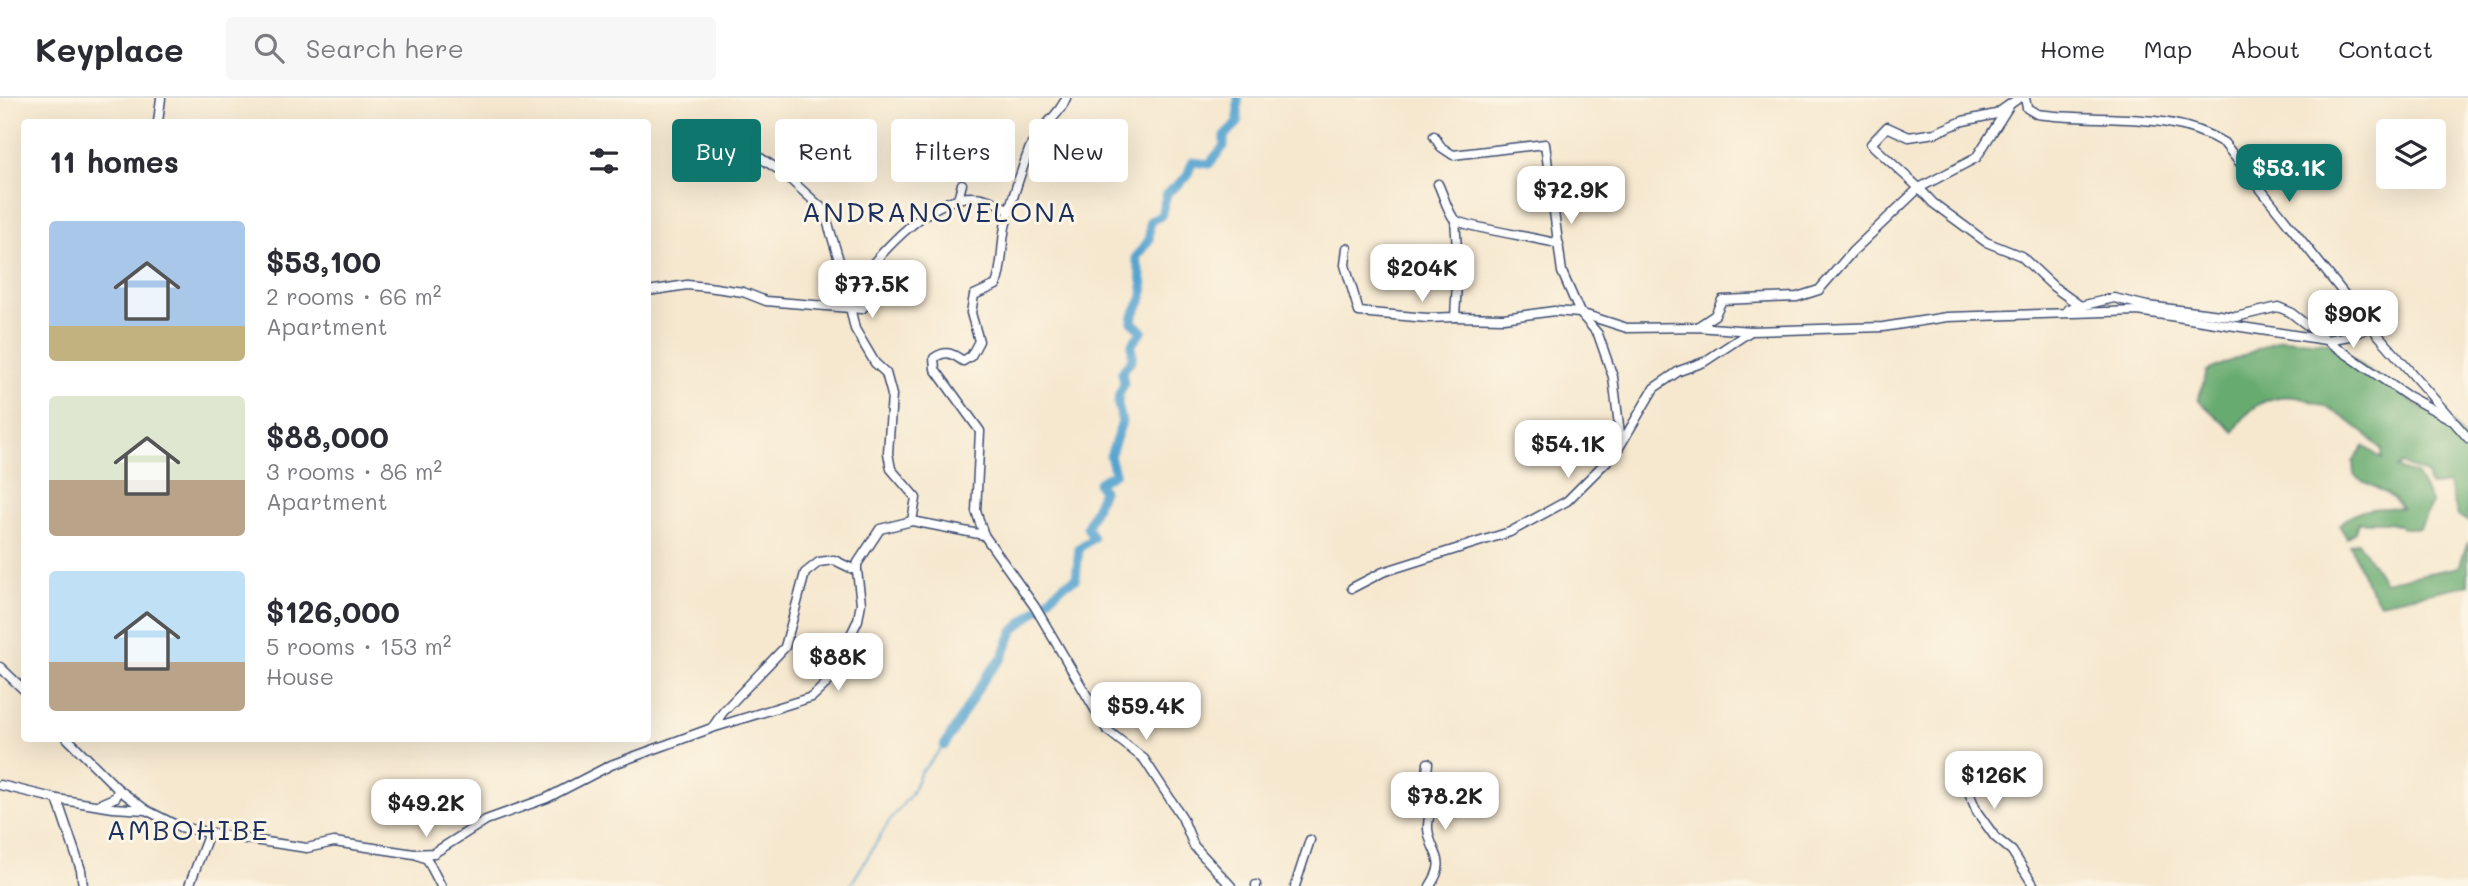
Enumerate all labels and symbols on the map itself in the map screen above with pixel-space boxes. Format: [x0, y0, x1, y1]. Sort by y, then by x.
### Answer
pin: $53.1K [2232, 144, 2346, 204]
pin: $72.9K [1514, 166, 1628, 226]
district label: ANDRANOVELONA [802, 193, 1078, 229]
pin: $204K [1373, 244, 1471, 304]
pin: $77.5K [815, 260, 929, 320]
pin: $90K [2312, 290, 2394, 350]
pin: $54.1K [1511, 420, 1625, 480]
pin: $88K [797, 634, 879, 693]
pin: $59.4K [1089, 682, 1203, 742]
pin: $126K [1945, 752, 2043, 811]
pin: $78.2K [1388, 772, 1502, 832]
pin: $49.2K [369, 780, 483, 839]
district label: AMBOHIBE [107, 811, 269, 847]

